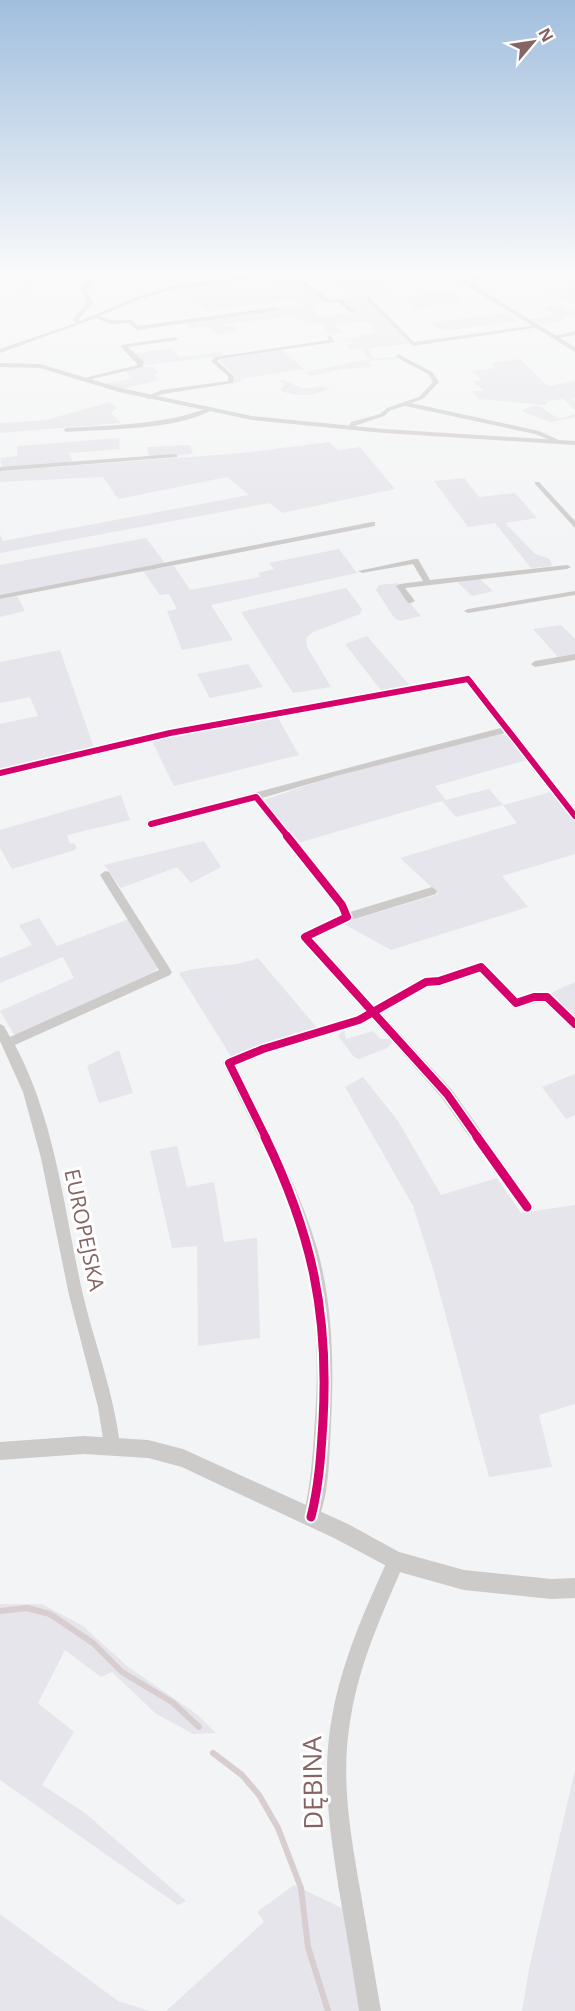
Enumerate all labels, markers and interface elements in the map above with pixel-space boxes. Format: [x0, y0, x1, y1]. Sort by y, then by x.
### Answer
north arrow [503, 12, 563, 72]
text: N [533, 24, 559, 46]
street label: EUROPEJSKA [58, 1166, 112, 1294]
street label: DĘBINA [293, 1735, 331, 1830]

